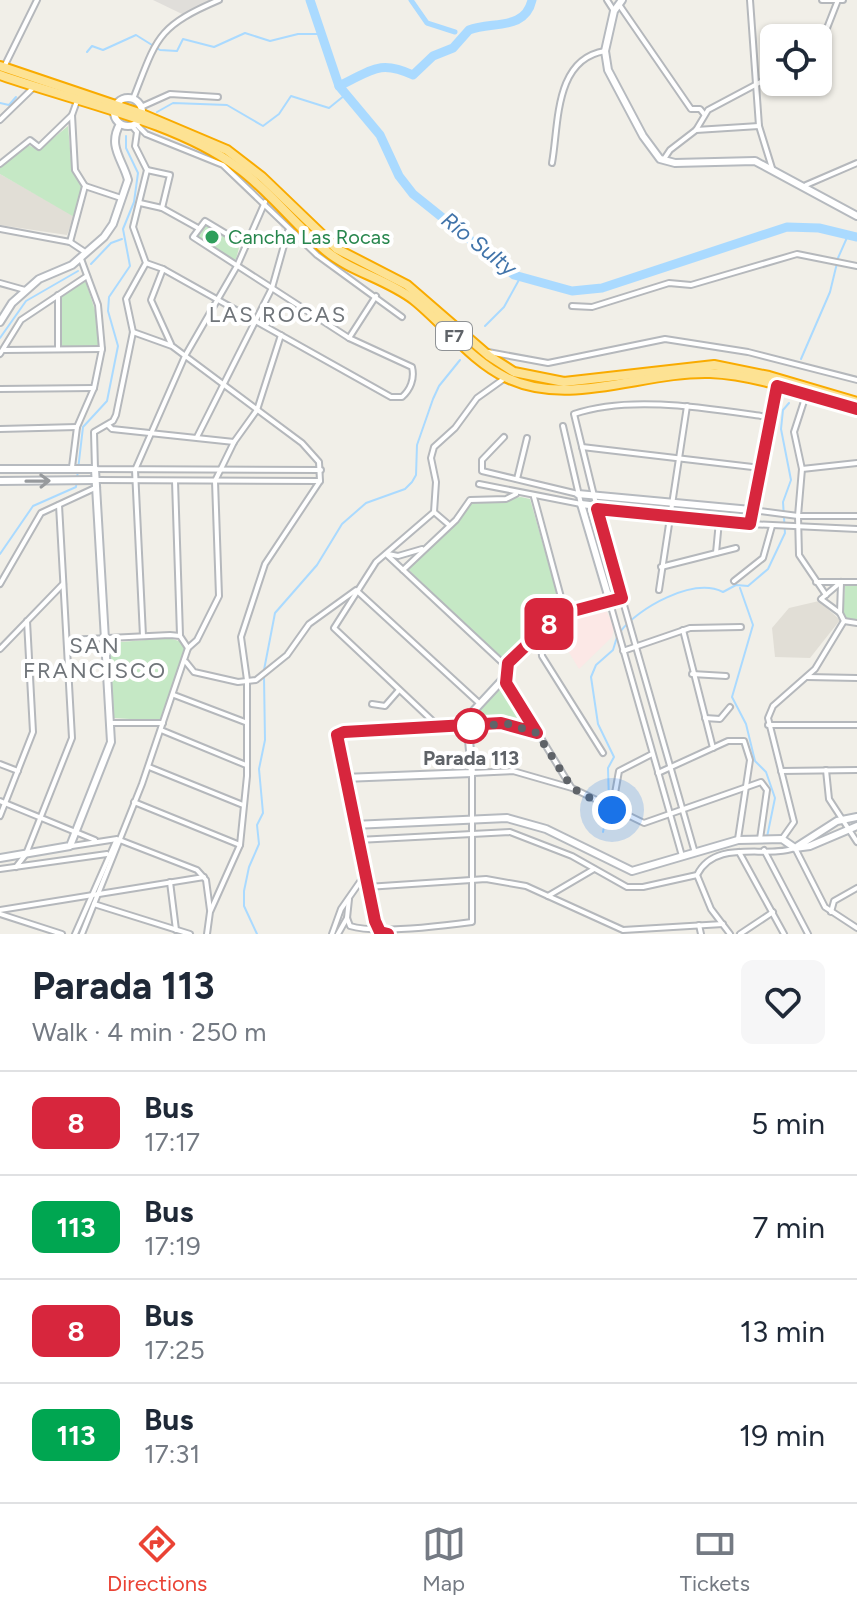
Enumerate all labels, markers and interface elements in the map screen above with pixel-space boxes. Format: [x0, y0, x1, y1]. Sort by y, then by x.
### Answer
map controls [760, 24, 832, 96]
button: locate [760, 24, 832, 96]
water label: Río Sulty [436, 206, 523, 283]
place label: Cancha Las Rocas [228, 225, 390, 249]
marker: Cancha Las Rocas [203, 228, 221, 246]
district label: LAS ROCAS [209, 301, 347, 328]
road number: F7 [436, 322, 472, 350]
one-way arrow [24, 473, 51, 488]
line badge: 8 [523, 598, 575, 650]
text: 8 [540, 607, 558, 641]
district label: SAN FRANCISCO [23, 632, 167, 684]
marker: Parada 113 [454, 709, 488, 743]
place label: Parada 113 [423, 746, 519, 770]
your location [592, 790, 632, 830]
button: heart [741, 960, 825, 1044]
text: Parada 113 [32, 963, 215, 1009]
text: Walk · 4 min · 250 m [32, 1016, 266, 1048]
text: Bus [144, 1089, 193, 1126]
text: 5 min [751, 1105, 825, 1142]
text: 8 [67, 1106, 85, 1140]
text: 17:17 [144, 1126, 200, 1158]
text: Bus [144, 1193, 193, 1230]
text: 7 min [752, 1209, 825, 1246]
text: 113 [56, 1210, 96, 1244]
text: 17:19 [144, 1230, 201, 1262]
text: Bus [144, 1297, 193, 1334]
text: 13 min [740, 1313, 825, 1350]
text: 8 [67, 1314, 85, 1348]
text: 17:25 [144, 1334, 205, 1366]
text: Bus [144, 1401, 193, 1438]
text: 19 min [739, 1417, 825, 1454]
text: 113 [56, 1418, 96, 1452]
text: 17:31 [144, 1438, 200, 1470]
tab: Directions [107, 1522, 207, 1597]
tab: Map [422, 1522, 466, 1597]
tab: Tickets [680, 1522, 750, 1597]

